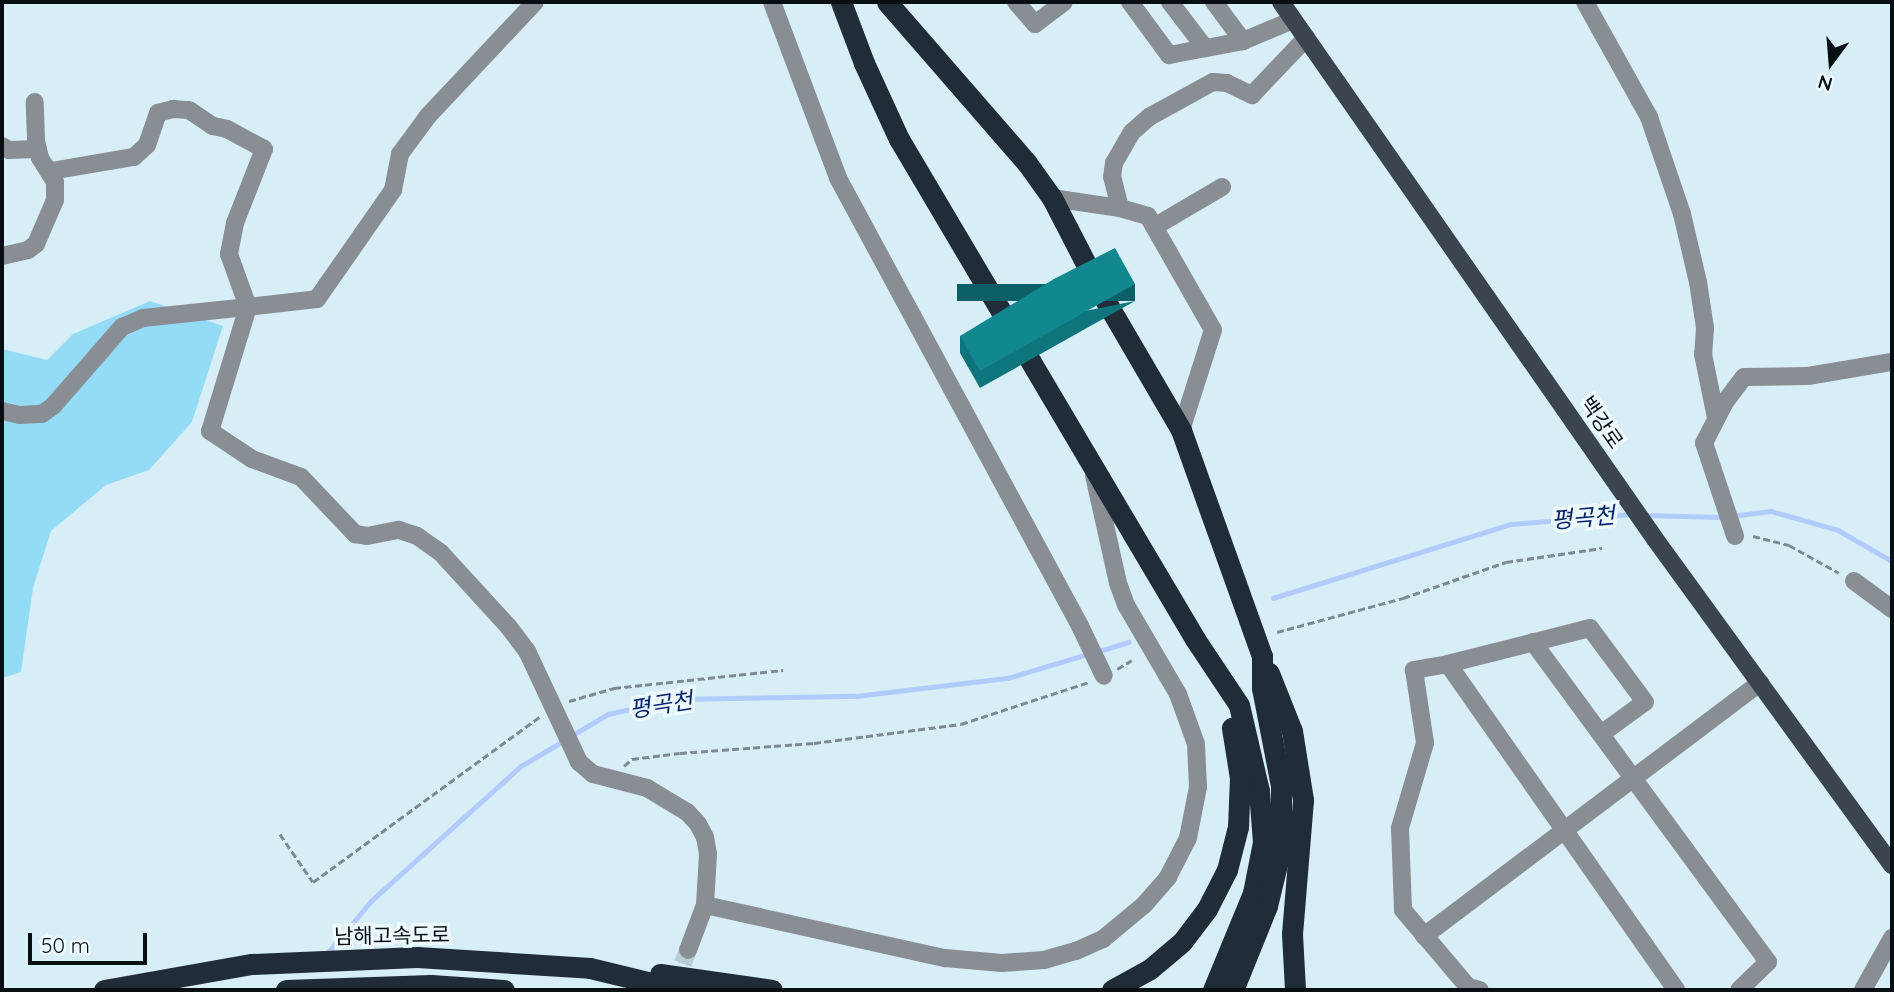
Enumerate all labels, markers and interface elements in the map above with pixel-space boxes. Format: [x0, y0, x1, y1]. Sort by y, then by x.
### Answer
north arrow [1796, 28, 1866, 98]
text: N [1815, 70, 1835, 97]
street label: 백강로 [1575, 391, 1629, 453]
water label: 평곡천 [1550, 501, 1616, 535]
water label: 평곡천 [627, 686, 695, 724]
scale bar [32, 918, 150, 962]
street label: 남해고속도로 [334, 921, 450, 949]
text: 50 m [41, 932, 90, 958]

